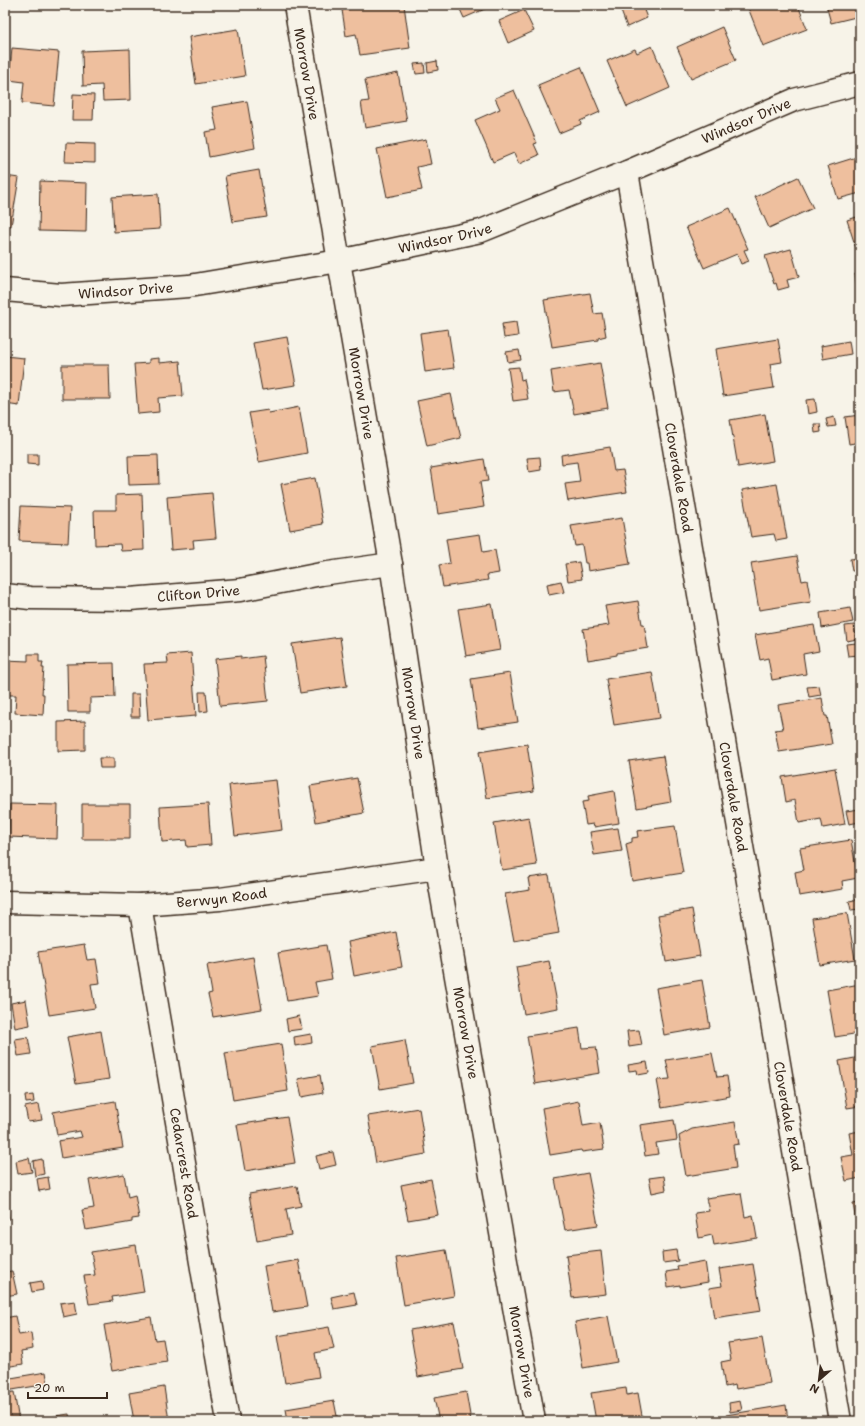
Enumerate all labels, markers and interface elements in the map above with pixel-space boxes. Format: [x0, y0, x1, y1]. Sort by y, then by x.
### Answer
street label: Morrow Drive [290, 26, 324, 122]
street label: Windsor Drive [699, 93, 794, 148]
street label: Windsor Drive [397, 219, 495, 257]
street label: Windsor Drive [77, 278, 174, 303]
street label: Morrow Drive [345, 346, 378, 441]
street label: Cloverdale Road [661, 421, 697, 534]
street label: Clifton Drive [156, 581, 241, 606]
street label: Morrow Drive [398, 666, 429, 761]
street label: Cloverdale Road [715, 741, 752, 854]
street label: Berwyn Road [176, 883, 268, 911]
street label: Morrow Drive [449, 985, 483, 1081]
street label: Cloverdale Road [770, 1060, 806, 1173]
street label: Cedarcrest Road [166, 1106, 202, 1220]
street label: Morrow Drive [505, 1304, 539, 1400]
north arrow [799, 1360, 839, 1400]
scale bar [28, 1374, 107, 1400]
text: 20 m [34, 1380, 65, 1396]
text: N [807, 1380, 822, 1397]

